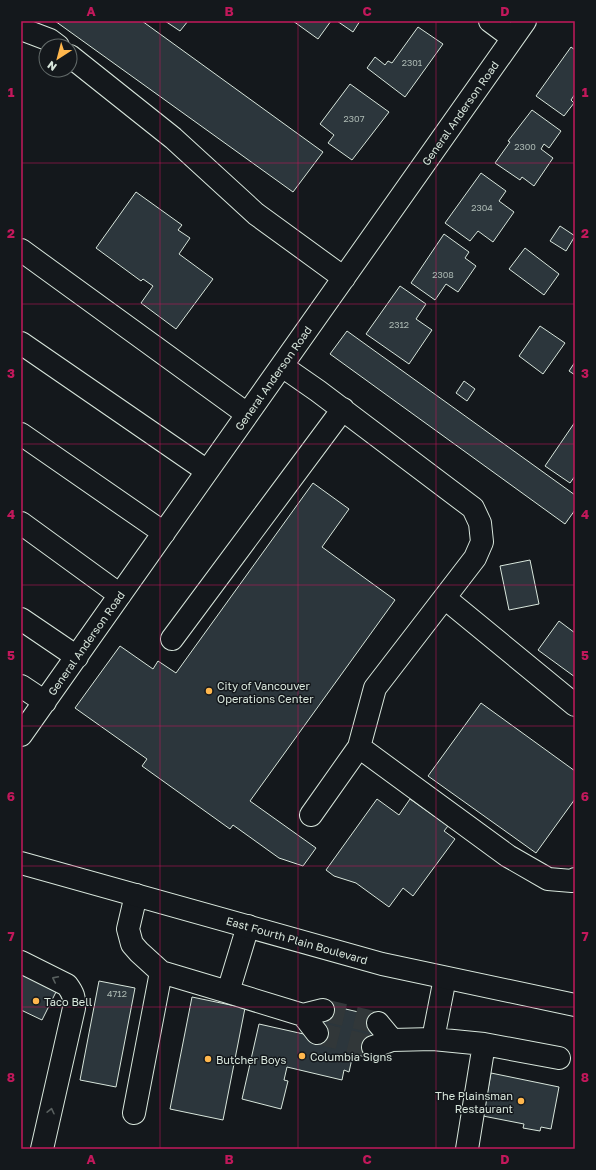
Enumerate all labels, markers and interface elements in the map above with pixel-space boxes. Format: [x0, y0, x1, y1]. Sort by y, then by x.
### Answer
text: A [86, 3, 96, 19]
text: B [224, 3, 234, 19]
text: C [362, 3, 372, 19]
text: D [500, 3, 510, 19]
north arrow [38, 38, 78, 78]
house number: 2301 [402, 57, 423, 68]
street label: General Anderson Road [419, 58, 501, 168]
text: N [45, 59, 59, 74]
text: 1 [8, 84, 15, 100]
text: 1 [582, 84, 589, 100]
house number: 2307 [344, 113, 365, 124]
house number: 2300 [514, 141, 536, 152]
house number: 2304 [471, 202, 493, 213]
text: 2 [7, 225, 15, 241]
text: 2 [581, 225, 589, 241]
house number: 2308 [432, 269, 454, 280]
house number: 2312 [389, 319, 409, 330]
street label: General Anderson Road [232, 323, 314, 433]
text: 3 [7, 365, 15, 381]
text: 3 [581, 365, 589, 381]
text: 4 [7, 506, 15, 522]
text: 4 [581, 506, 589, 522]
street label: General Anderson Road [45, 588, 127, 698]
text: 5 [7, 647, 15, 663]
text: 5 [581, 647, 589, 663]
place label: City of Vancouver Operations Center [217, 679, 314, 705]
marker: City of Vancouver Operations Center [204, 686, 214, 696]
text: 6 [7, 788, 15, 804]
text: 6 [581, 788, 589, 804]
street label: East Fourth Plain Boulevard [225, 914, 369, 966]
text: 7 [7, 928, 15, 944]
text: 7 [581, 928, 589, 944]
one-way arrow [52, 976, 60, 984]
house number: 4712 [107, 988, 127, 999]
place label: Taco Bell [44, 995, 93, 1008]
marker: Taco Bell [31, 996, 41, 1006]
place label: Columbia Signs [310, 1050, 392, 1063]
marker: Columbia Signs [297, 1051, 307, 1061]
place label: Butcher Boys [216, 1053, 287, 1066]
marker: Butcher Boys [203, 1054, 213, 1064]
text: 8 [7, 1069, 15, 1085]
text: 8 [581, 1069, 589, 1085]
place label: The Plainsman Restaurant [435, 1089, 513, 1115]
marker: The Plainsman Restaurant [516, 1096, 526, 1106]
one-way arrow [46, 1108, 54, 1114]
text: A [86, 1151, 96, 1167]
text: B [224, 1151, 234, 1167]
text: C [362, 1151, 372, 1167]
text: D [500, 1151, 510, 1167]

